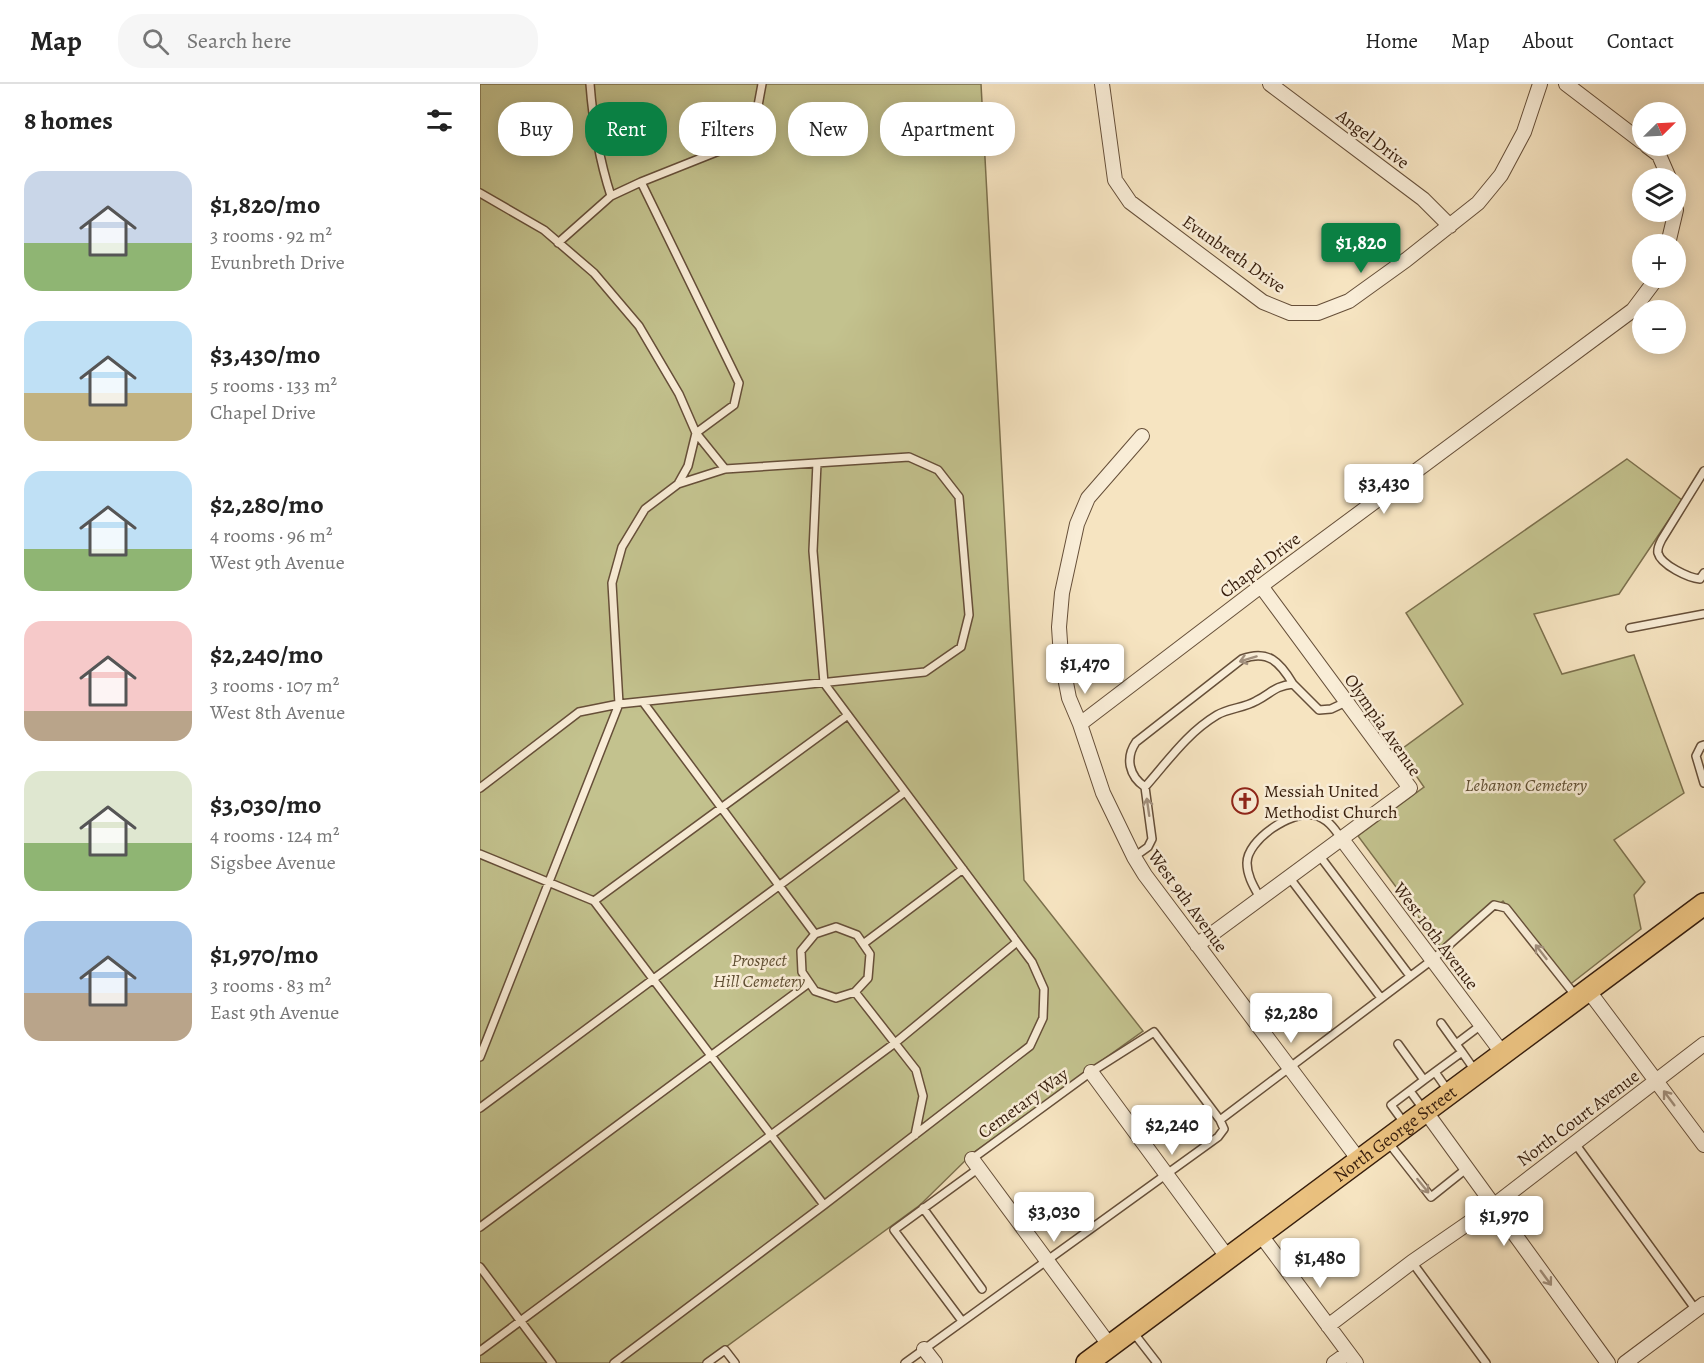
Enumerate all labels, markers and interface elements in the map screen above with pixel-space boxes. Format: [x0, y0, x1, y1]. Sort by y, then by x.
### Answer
search box [118, 14, 538, 68]
text: Map [30, 22, 82, 60]
icon: search [139, 25, 172, 58]
text: Search here [187, 26, 291, 56]
text: Home [1365, 27, 1418, 55]
text: Map [1451, 27, 1489, 55]
text: About [1522, 27, 1574, 55]
text: Contact [1607, 27, 1674, 55]
chip: Buy [498, 102, 573, 156]
chip: Rent [585, 102, 667, 156]
chip: Filters [679, 102, 776, 156]
chip: New [788, 102, 868, 156]
chip: Apartment [880, 102, 1015, 156]
north arrow [1632, 102, 1686, 156]
map controls [1632, 102, 1686, 354]
text: 8 homes [24, 103, 113, 138]
street label: Angel Drive [1331, 103, 1414, 174]
icon: filters [423, 104, 456, 137]
button: layers [1632, 168, 1686, 222]
text: $1,820/mo [210, 187, 320, 222]
icon: home [72, 195, 144, 267]
street label: Evunbreth Drive [1177, 209, 1291, 299]
text: 3 rooms · 92 m² [210, 222, 332, 249]
pin: $1,820 [1312, 223, 1410, 274]
text: $1,820 [1335, 229, 1387, 256]
button: + [1632, 234, 1686, 288]
text: Evunbreth Drive [210, 249, 345, 276]
button: − [1632, 300, 1686, 354]
text: $3,430/mo [210, 337, 321, 372]
icon: home [72, 345, 144, 417]
text: 5 rooms · 133 m² [210, 372, 337, 399]
text: Chapel Drive [210, 399, 316, 426]
pin: $3,430 [1335, 464, 1433, 515]
text: $3,430 [1358, 470, 1410, 497]
text: $2,280/mo [210, 487, 324, 522]
icon: home [72, 495, 144, 567]
text: 4 rooms · 96 m² [210, 522, 332, 549]
street label: Chapel Drive [1215, 527, 1305, 603]
text: West 9th Avenue [210, 549, 345, 576]
text: $2,240/mo [210, 637, 323, 672]
pin: $1,470 [1036, 644, 1134, 695]
icon: home [72, 645, 144, 717]
text: $1,470 [1060, 650, 1110, 677]
one-way arrow [1239, 654, 1258, 665]
street label: Olympia Avenue [1339, 669, 1427, 781]
text: 3 rooms · 107 m² [210, 672, 339, 699]
text: West 8th Avenue [210, 699, 345, 726]
park label: Lebanon Cemetery [1465, 773, 1587, 797]
place label: Messiah United Methodist Church [1264, 779, 1398, 824]
church icon: Messiah United Methodist Church [1230, 786, 1260, 816]
text: $3,030/mo [210, 787, 321, 822]
icon: home [72, 795, 144, 867]
one-way arrow [1142, 798, 1153, 818]
text: 4 rooms · 124 m² [210, 822, 340, 849]
street label: West 9th Avenue [1142, 844, 1233, 957]
text: Sigsbee Avenue [210, 849, 336, 876]
street label: West 10th Avenue [1387, 877, 1484, 995]
text: $1,970/mo [210, 937, 318, 972]
one-way arrow [1534, 944, 1547, 960]
icon: home [72, 945, 144, 1017]
park label: Prospect Hill Cemetery [713, 948, 805, 993]
text: 3 rooms · 83 m² [210, 972, 331, 999]
pin: $2,280 [1242, 993, 1340, 1044]
text: East 9th Avenue [210, 999, 339, 1026]
text: $2,280 [1264, 999, 1318, 1026]
street label: Cemetary Way [973, 1061, 1074, 1144]
street label: North Court Avenue [1512, 1064, 1644, 1172]
street label: North George Street [1328, 1080, 1462, 1188]
one-way arrow [1662, 1091, 1675, 1107]
pin: $2,240 [1123, 1105, 1221, 1156]
text: $2,240 [1145, 1111, 1199, 1138]
one-way arrow [1416, 1178, 1429, 1194]
pin: $3,030 [1005, 1192, 1103, 1243]
pin: $1,970 [1455, 1196, 1553, 1247]
text: $3,030 [1028, 1198, 1080, 1225]
text: $1,970 [1479, 1202, 1529, 1229]
pin: $1,480 [1271, 1238, 1369, 1289]
text: $1,480 [1295, 1244, 1345, 1271]
one-way arrow [1540, 1270, 1553, 1286]

